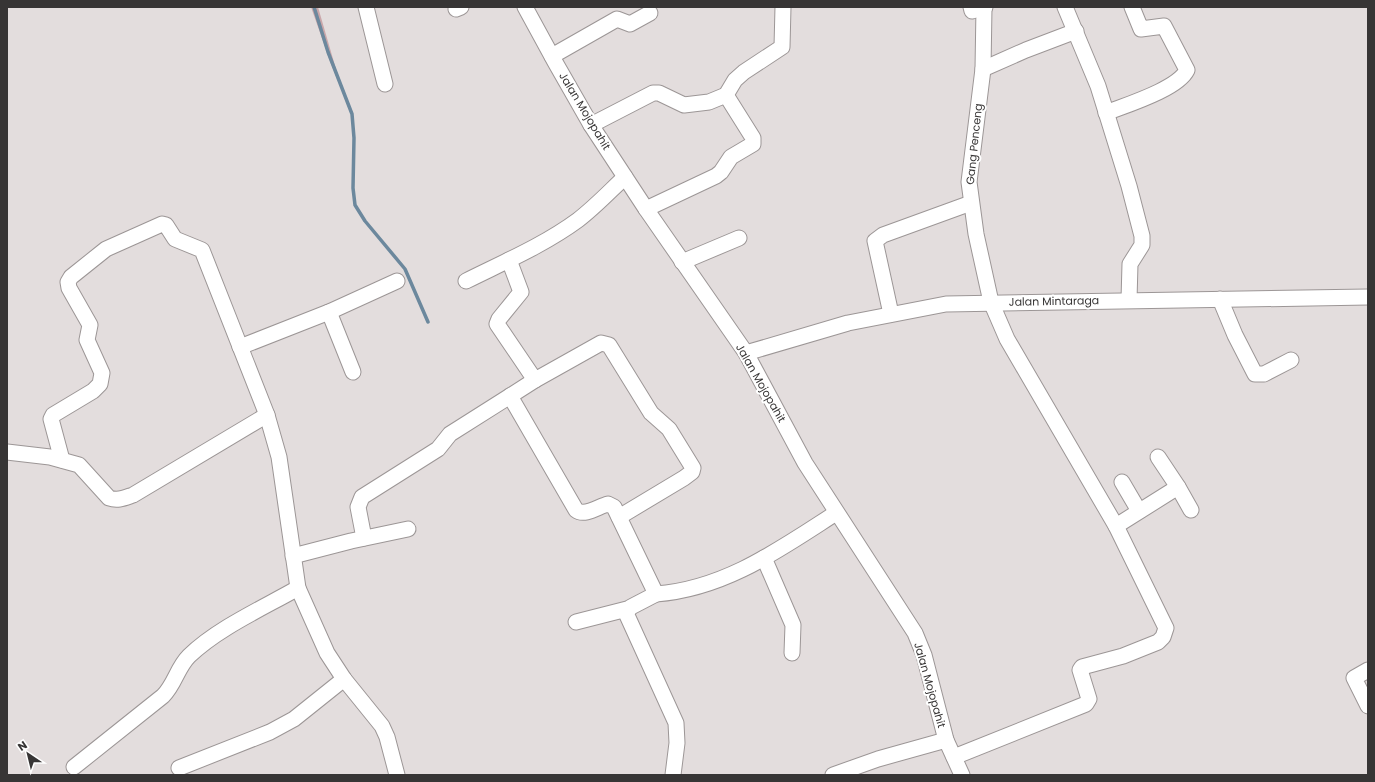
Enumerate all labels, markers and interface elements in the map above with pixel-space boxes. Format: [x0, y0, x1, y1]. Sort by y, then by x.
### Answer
street label: Jalan Mojopahit [555, 69, 615, 153]
street label: Gang Penceng [962, 103, 986, 185]
street label: Jalan Mintaraga [1009, 292, 1099, 310]
street label: Jalan Mojopahit [732, 341, 790, 425]
street label: Jalan Mojopahit [910, 640, 950, 730]
north arrow [8, 734, 48, 774]
text: N [14, 737, 30, 755]

